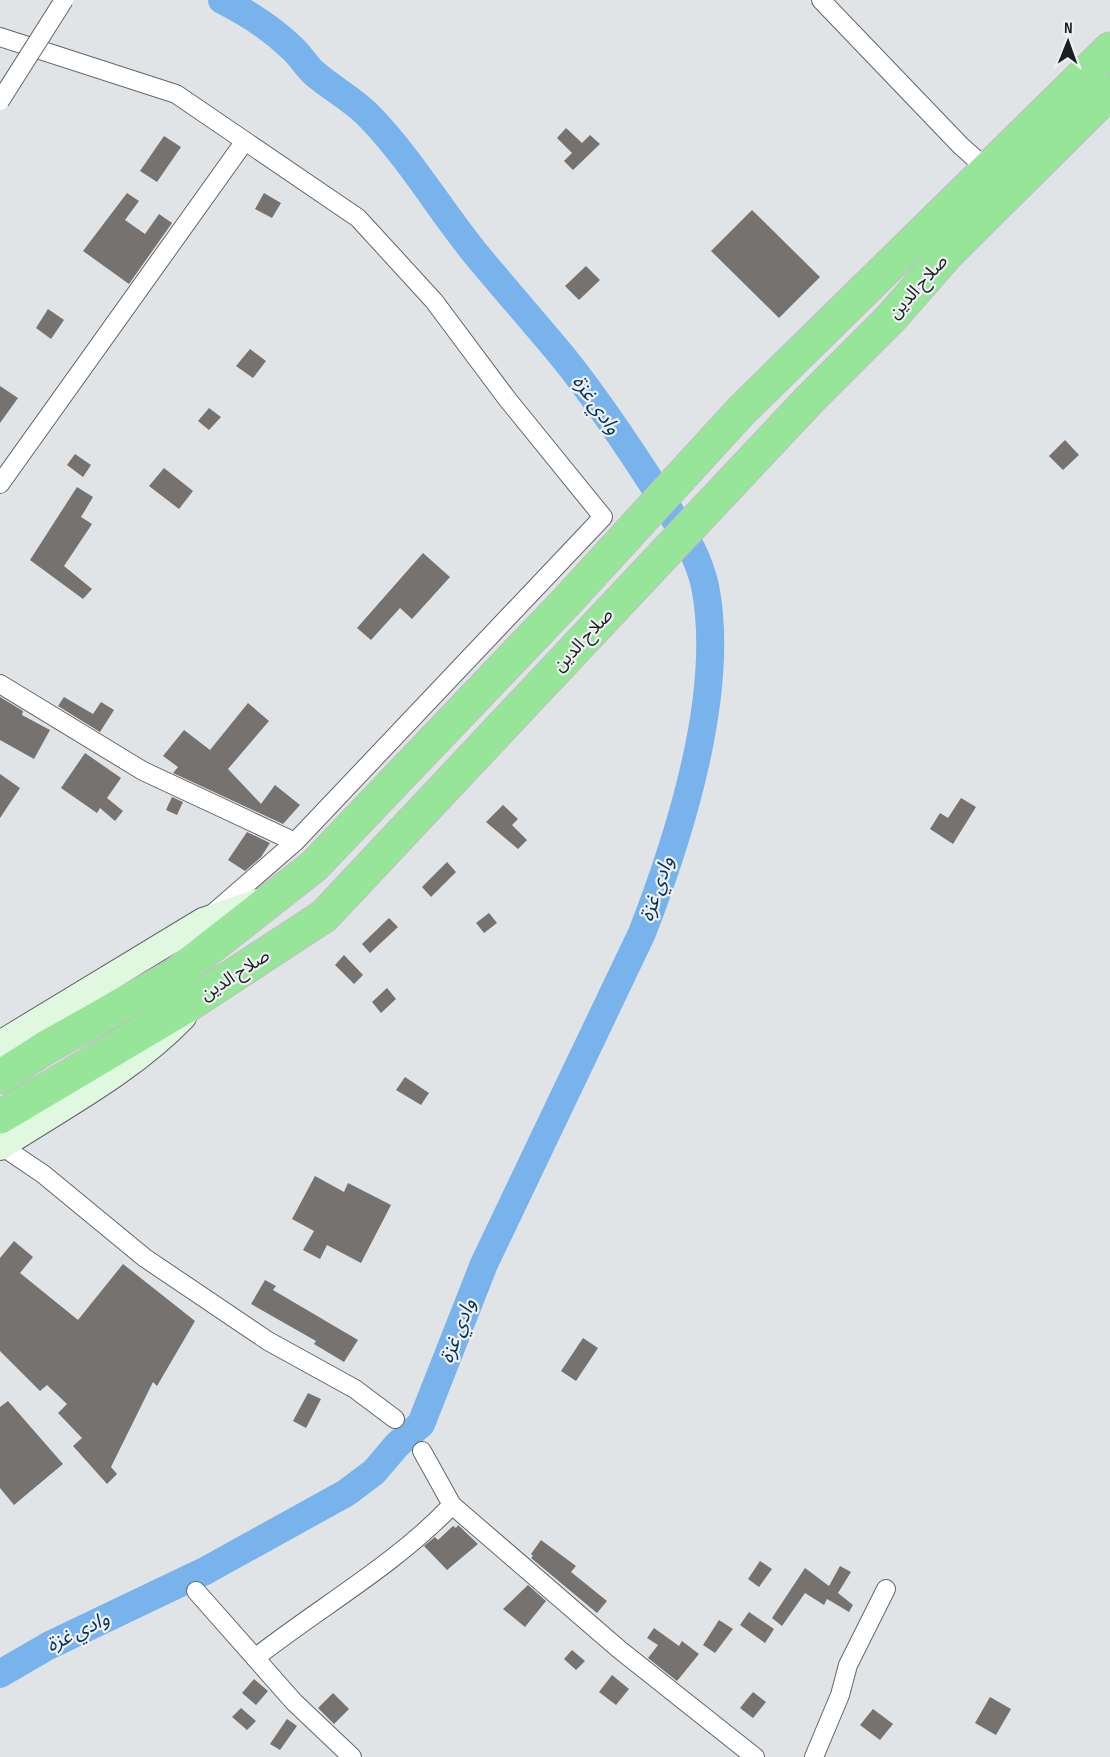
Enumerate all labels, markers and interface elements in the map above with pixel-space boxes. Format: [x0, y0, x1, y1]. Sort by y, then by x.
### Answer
north arrow [1038, 12, 1098, 72]
text: N [1064, 19, 1073, 38]
street label: صلاح الدين [884, 251, 954, 325]
water label: وادي غزة [565, 371, 625, 441]
street label: صلاح الدين [549, 604, 619, 677]
water label: وادي غزة [635, 853, 682, 925]
street label: صلاح الدين [196, 945, 275, 1007]
water label: وادي غزة [435, 1295, 484, 1367]
water label: وادي غزة [43, 1607, 115, 1660]

